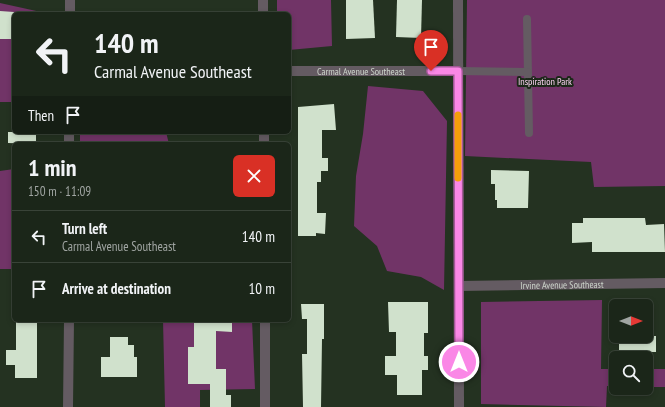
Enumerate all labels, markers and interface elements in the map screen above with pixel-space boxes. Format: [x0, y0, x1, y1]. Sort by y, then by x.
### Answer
text: 140 m [94, 24, 158, 61]
icon: left [28, 28, 80, 80]
pin [414, 30, 448, 71]
icon: arrive [420, 36, 442, 58]
text: Carmal Avenue Southeast [94, 60, 252, 83]
street label: Carmal Avenue Southeast [317, 65, 405, 78]
park label: Inspiration Park [518, 75, 572, 88]
icon: arrive [62, 104, 84, 126]
text: Then [28, 106, 54, 125]
text: 1 min [28, 152, 76, 183]
button: close [233, 155, 275, 197]
text: 150 m · 11:09 [28, 183, 91, 200]
text: Turn left [62, 219, 107, 238]
icon: left [28, 226, 50, 248]
text: 140 m [242, 227, 275, 246]
text: Carmal Avenue Southeast [62, 238, 176, 255]
street label: Irvine Avenue Southeast [520, 277, 604, 292]
icon: arrive [28, 278, 50, 300]
text: Arrive at destination [62, 279, 171, 298]
text: 10 m [249, 279, 275, 298]
north arrow [609, 299, 653, 343]
map controls [609, 299, 653, 395]
position arrow [438, 341, 480, 383]
button: search [609, 351, 653, 395]

